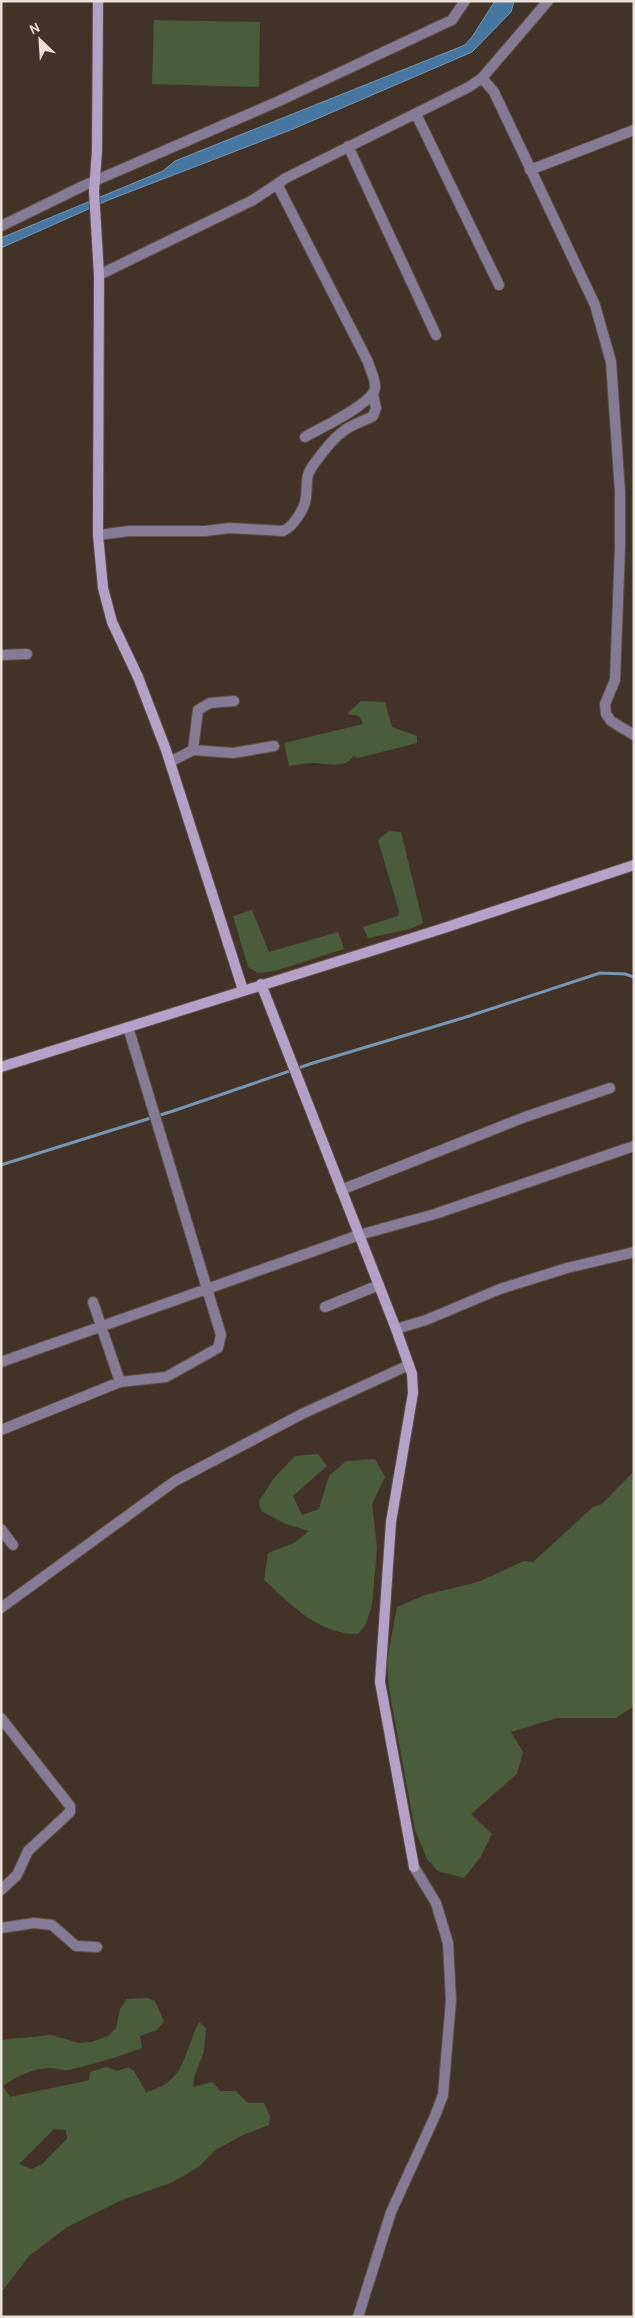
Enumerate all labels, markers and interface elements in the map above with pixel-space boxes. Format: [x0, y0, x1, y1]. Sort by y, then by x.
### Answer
north arrow [15, 15, 65, 65]
text: N [27, 19, 43, 38]

